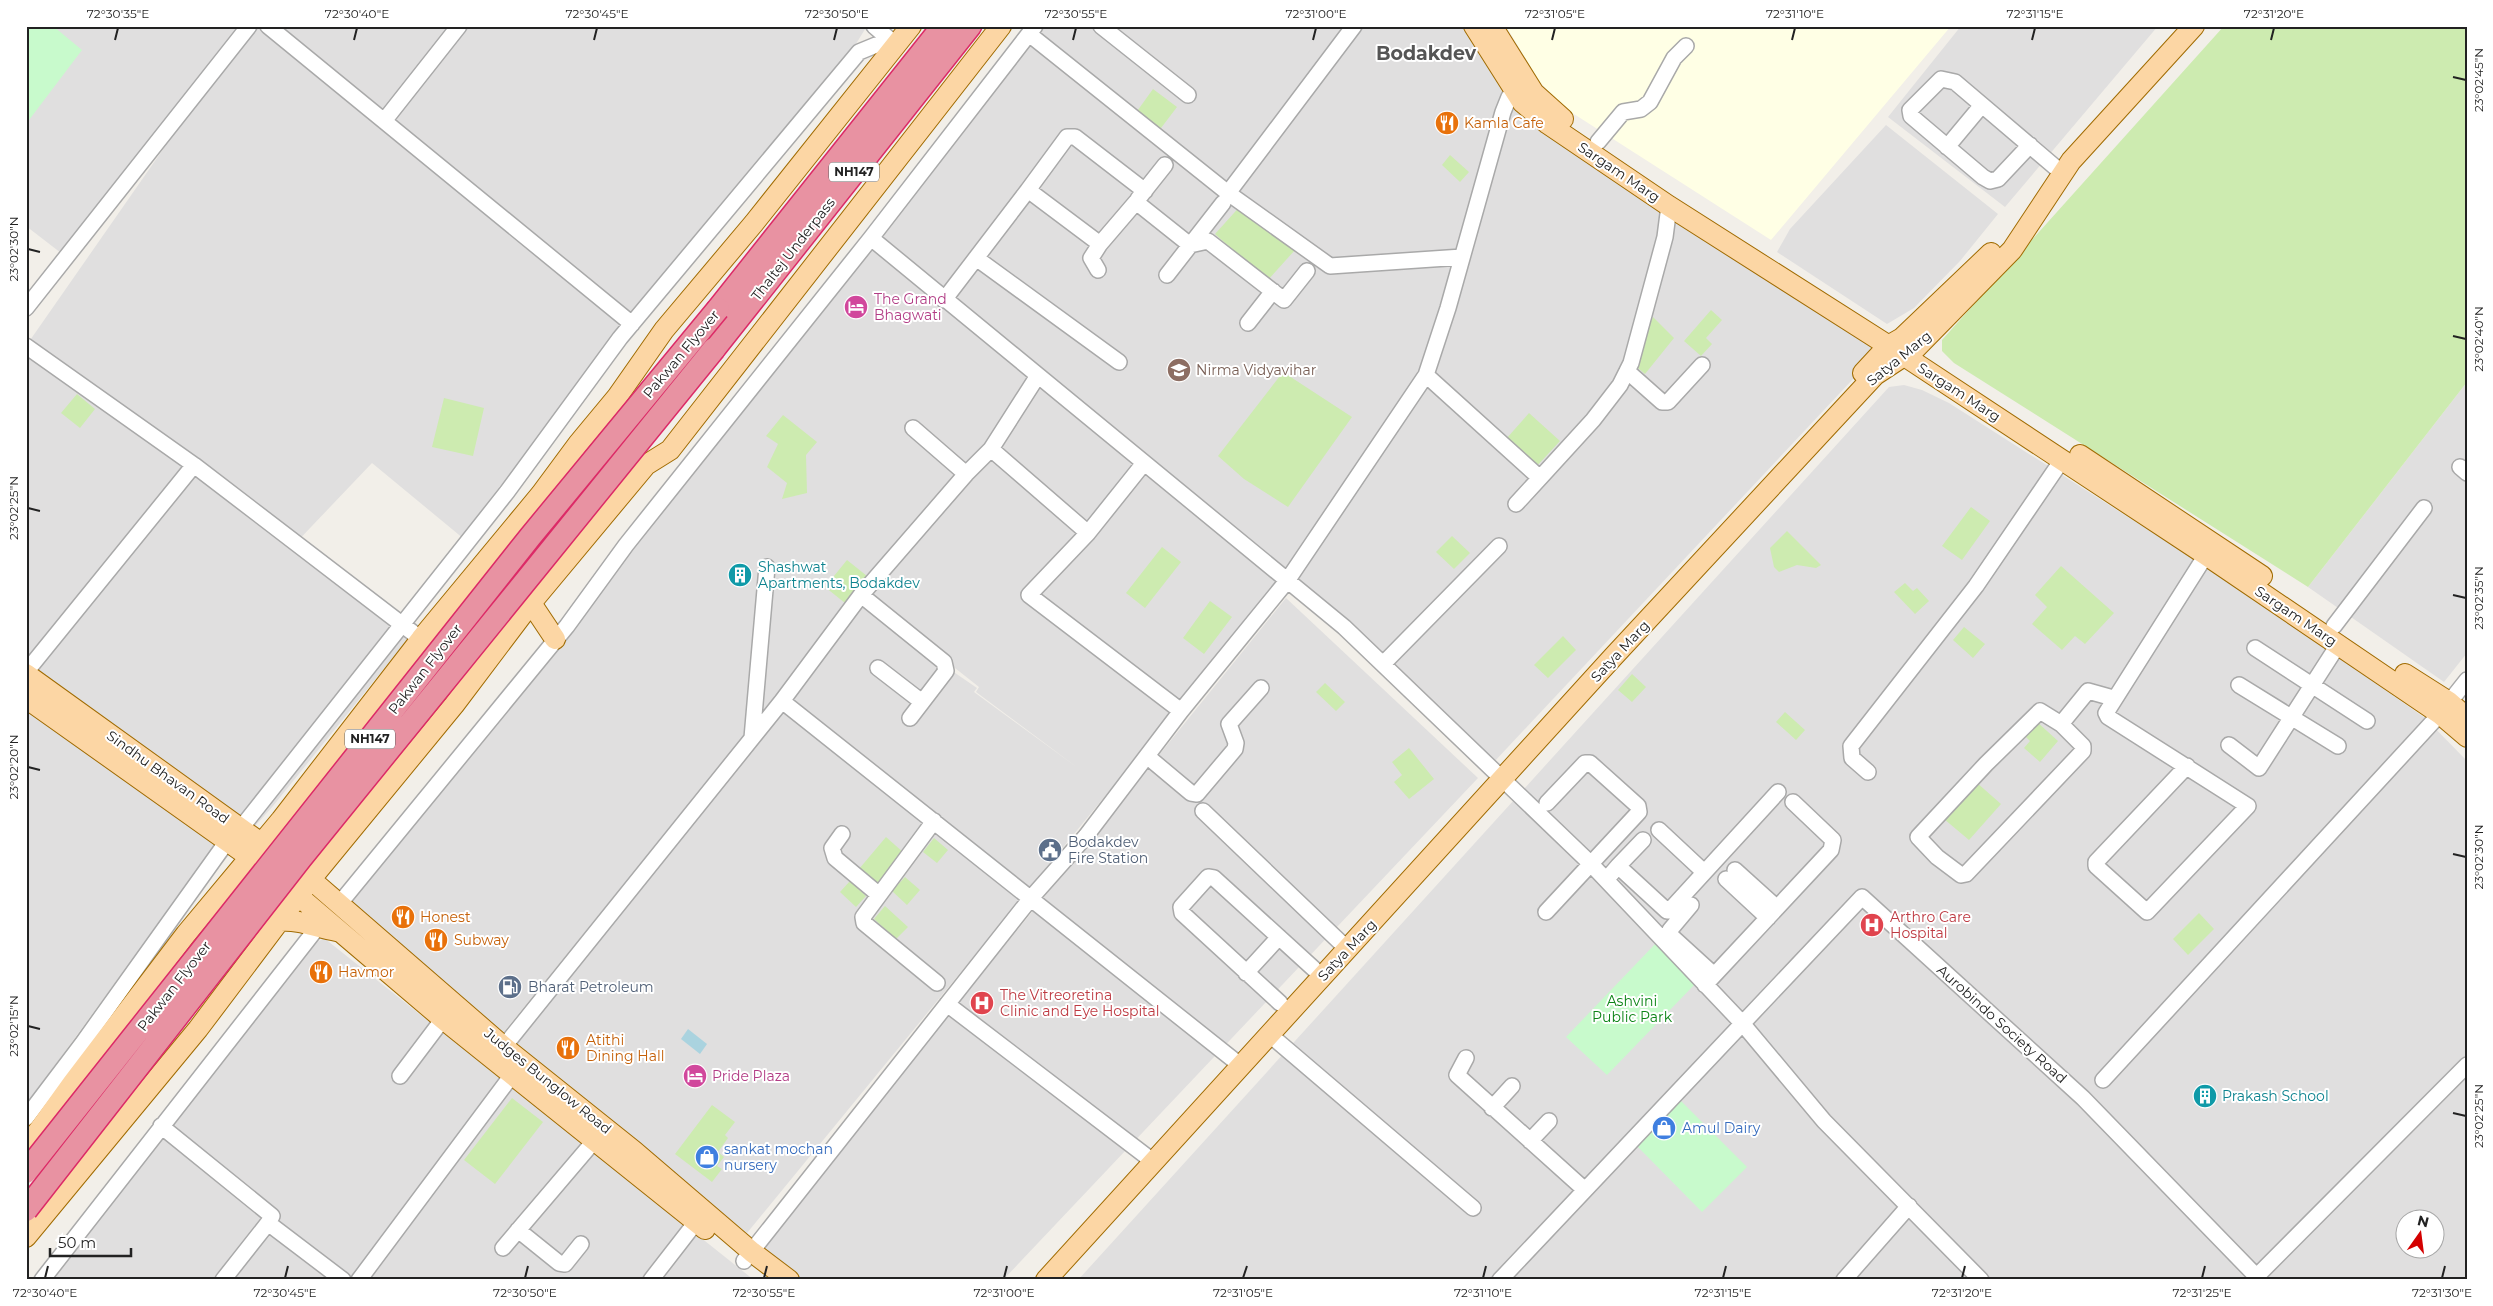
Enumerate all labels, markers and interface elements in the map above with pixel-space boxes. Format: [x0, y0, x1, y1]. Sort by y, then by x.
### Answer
text: 72°30'35"E [87, 6, 149, 21]
text: 72°30'40"E [325, 6, 389, 21]
text: 72°30'45"E [565, 6, 629, 21]
text: 72°30'50"E [805, 6, 869, 21]
text: 72°30'55"E [1045, 6, 1107, 21]
text: 72°31'00"E [1285, 6, 1347, 21]
text: 72°31'05"E [1525, 6, 1585, 21]
text: 72°31'10"E [1766, 6, 1824, 21]
text: 72°31'15"E [2007, 6, 2063, 21]
text: 72°31'20"E [2244, 6, 2304, 21]
district label: Bodakdev [1376, 42, 1477, 65]
text: 23°02'45"N [2471, 48, 2486, 112]
restaurant icon: Kamla Cafe [1434, 110, 1460, 136]
place label: Kamla Cafe [1464, 114, 1544, 132]
street label: Sargam Marg [1574, 138, 1664, 206]
road number: NH147 [829, 162, 879, 182]
street label: Thaltej Underpass [747, 194, 839, 304]
text: 23°02'30"N [6, 217, 21, 281]
place label: The Grand Bhagwati [874, 290, 947, 324]
hotel icon: The Grand Bhagwati [843, 294, 869, 320]
street label: Pakwan Flyover [639, 306, 723, 402]
text: 23°02'40"N [2471, 306, 2486, 372]
street label: Satya Marg [1863, 326, 1935, 390]
school or university icon: Nirma Vidyavihar [1166, 357, 1192, 383]
street label: Sargam Marg [1914, 358, 2004, 426]
place label: Nirma Vidyavihar [1196, 361, 1317, 379]
text: 23°02'25"N [6, 476, 21, 540]
place label: Shashwat Apartments, Bodakdev [758, 558, 920, 592]
building icon: Shashwat Apartments, Bodakdev [727, 562, 753, 588]
text: 23°02'35"N [2471, 566, 2486, 630]
street label: Sargam Marg [2251, 582, 2341, 650]
street label: Satya Marg [1587, 616, 1653, 686]
street label: Pakwan Flyover [384, 620, 466, 718]
street label: Sindhu Bhavan Road [103, 726, 233, 828]
road number: NH147 [345, 730, 395, 749]
text: 23°02'20"N [6, 734, 21, 800]
text: 23°02'30"N [2471, 825, 2486, 889]
place label: Bodakdev Fire Station [1068, 833, 1148, 867]
public building icon: Bodakdev Fire Station [1037, 837, 1063, 863]
restaurant icon: Honest [390, 904, 416, 930]
place label: Honest [420, 908, 471, 926]
place label: Arthro Care Hospital [1890, 908, 1971, 942]
hospital icon: Arthro Care Hospital [1859, 912, 1885, 938]
street label: Satya Marg [1314, 915, 1380, 985]
restaurant icon: Subway [423, 927, 449, 953]
place label: Subway [454, 931, 509, 949]
street label: Pakwan Flyover [133, 937, 215, 1035]
restaurant icon: Havmor [308, 959, 334, 985]
street label: Aurobindo Society Road [1933, 961, 2071, 1087]
place label: Havmor [338, 963, 395, 981]
fuel station icon: Bharat Petroleum [497, 974, 523, 1000]
place label: Bharat Petroleum [528, 978, 654, 996]
place label: The Vitreoretina Clinic and Eye Hospital [1000, 986, 1160, 1020]
hospital icon: The Vitreoretina Clinic and Eye Hospital [969, 990, 995, 1016]
park label: Ashvini Public Park [1592, 992, 1673, 1026]
text: 23°02'15"N [6, 995, 21, 1057]
street label: Judges Bunglow Road [480, 1024, 615, 1138]
place label: Atithi Dining Hall [586, 1031, 664, 1065]
restaurant icon: Atithi Dining Hall [555, 1035, 581, 1061]
hotel icon: Pride Plaza [682, 1063, 708, 1089]
place label: Pride Plaza [712, 1067, 790, 1085]
building icon: Prakash School [2192, 1083, 2218, 1109]
text: 23°02'25"N [2471, 1084, 2486, 1148]
place label: Prakash School [2222, 1087, 2329, 1105]
shop icon: Amul Dairy [1651, 1115, 1677, 1141]
place label: Amul Dairy [1682, 1119, 1761, 1137]
place label: sankat mochan nursery [724, 1140, 833, 1174]
shop icon: sankat mochan nursery [694, 1144, 720, 1170]
north arrow [2396, 1208, 2446, 1258]
text: N [2415, 1211, 2431, 1231]
scale bar [50, 1226, 131, 1258]
text: 50 m [58, 1233, 96, 1252]
text: 72°30'40"E [13, 1285, 77, 1300]
text: 72°30'45"E [253, 1285, 317, 1300]
text: 72°30'50"E [493, 1285, 557, 1300]
text: 72°30'55"E [733, 1285, 795, 1300]
text: 72°31'00"E [973, 1285, 1035, 1300]
text: 72°31'05"E [1213, 1285, 1273, 1300]
text: 72°31'10"E [1454, 1285, 1512, 1300]
text: 72°31'15"E [1695, 1285, 1751, 1300]
text: 72°31'20"E [1932, 1285, 1992, 1300]
text: 72°31'25"E [2172, 1285, 2232, 1300]
text: 72°31'30"E [2412, 1285, 2472, 1300]

